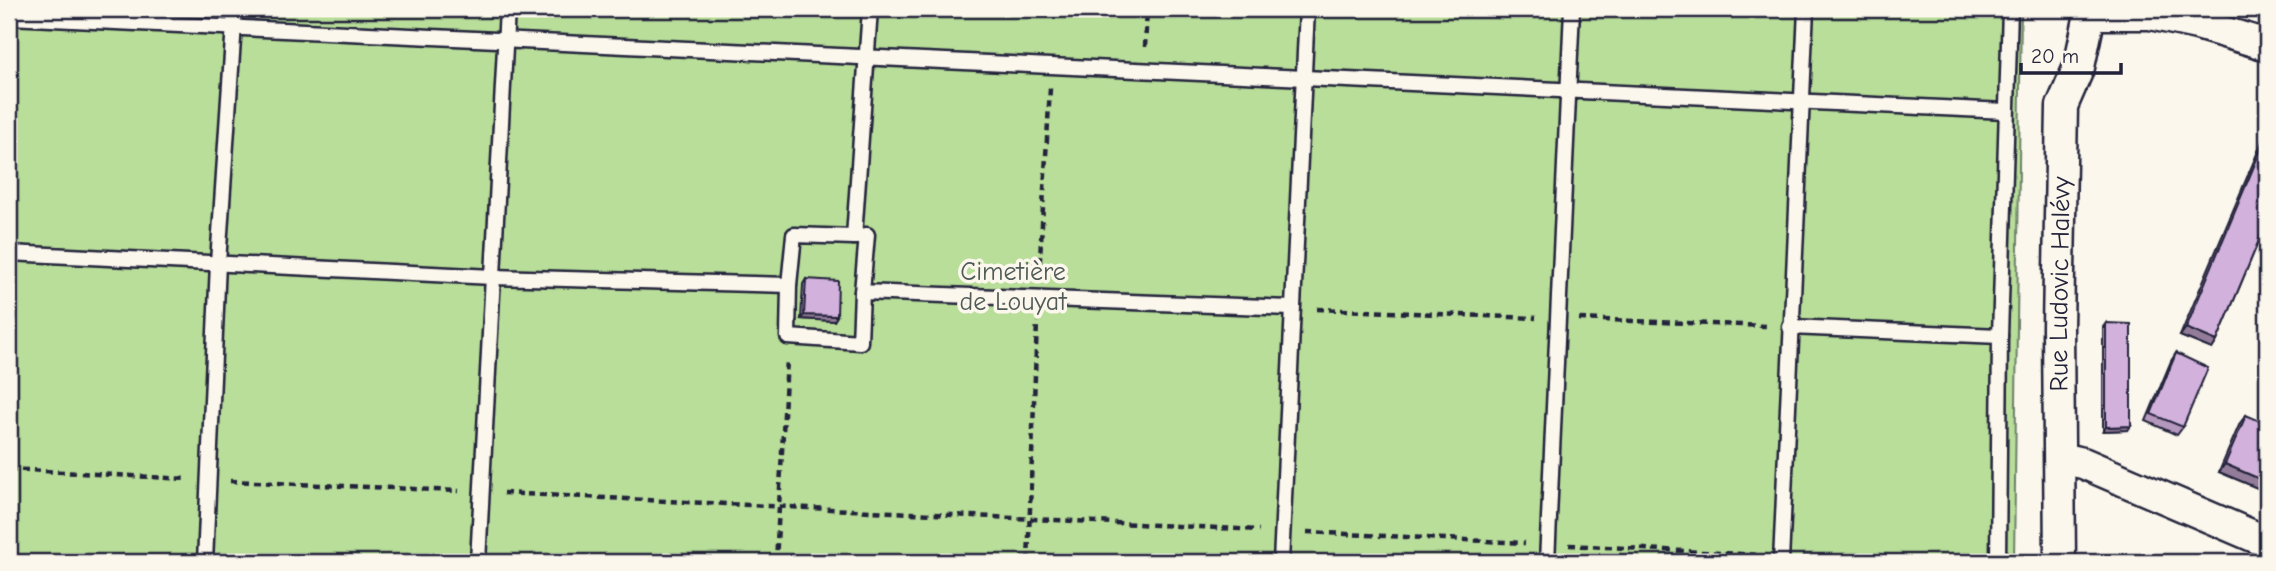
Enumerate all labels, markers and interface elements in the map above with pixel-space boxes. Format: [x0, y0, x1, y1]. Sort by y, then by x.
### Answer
scale bar [2021, 32, 2120, 76]
text: 20 m [2031, 44, 2079, 68]
street label: Rue Ludovic Halévy [2044, 176, 2077, 392]
park label: Cimetière de Louyat [959, 257, 1068, 317]

